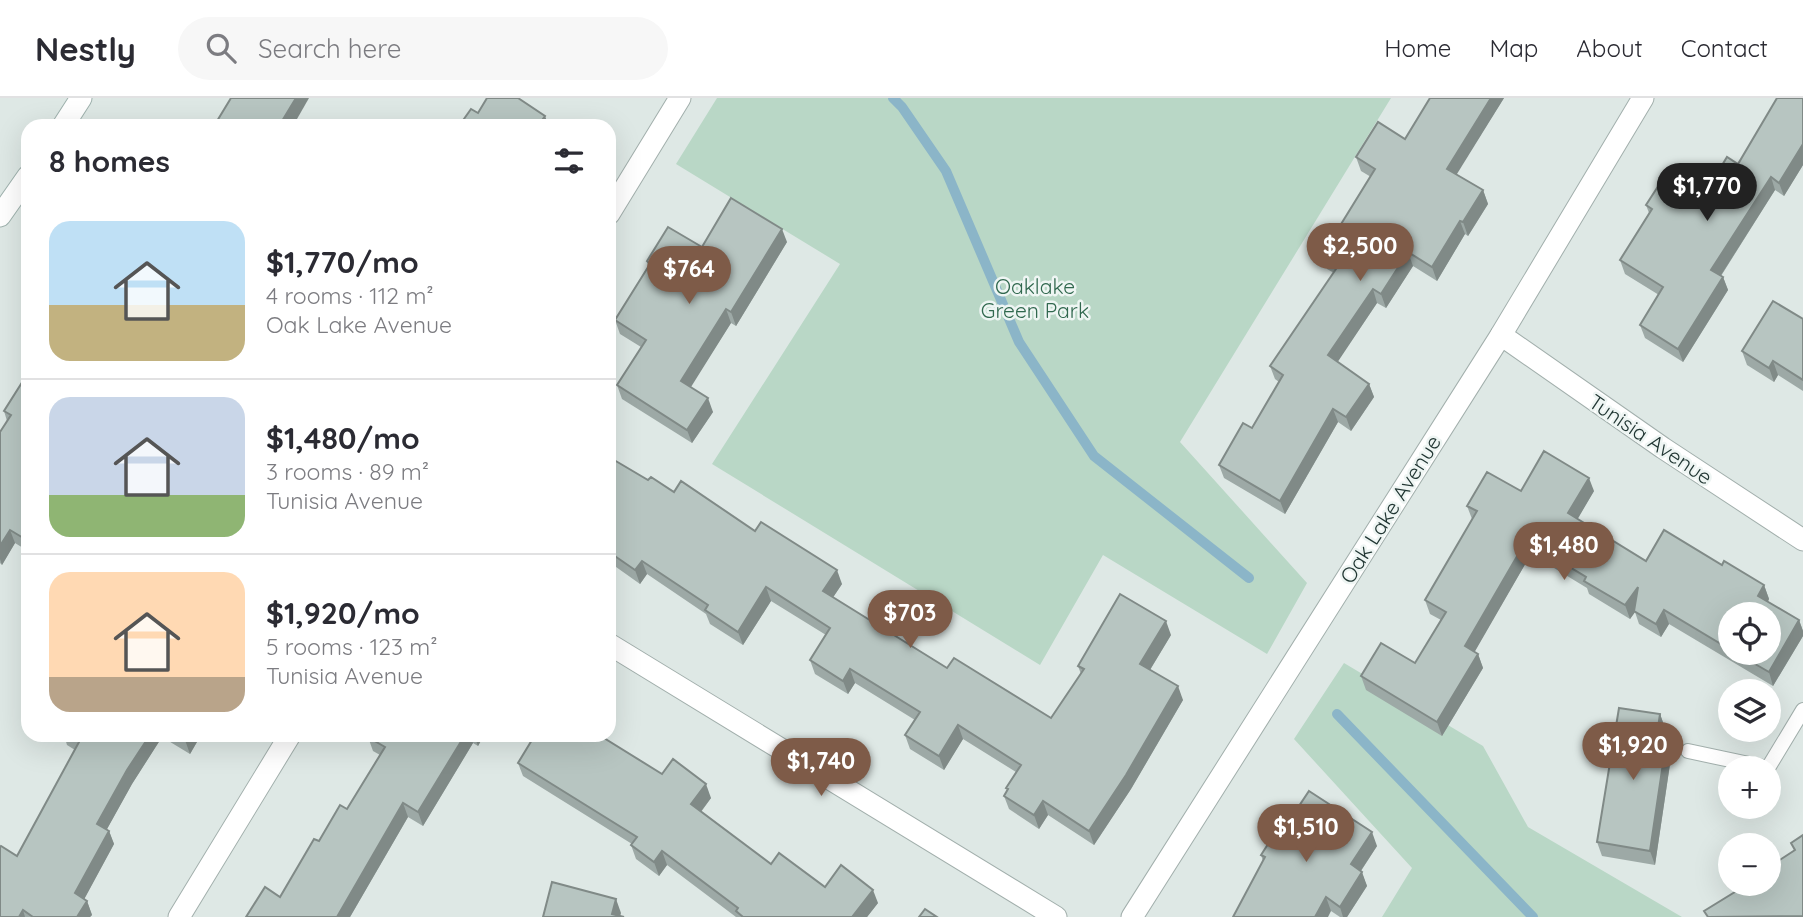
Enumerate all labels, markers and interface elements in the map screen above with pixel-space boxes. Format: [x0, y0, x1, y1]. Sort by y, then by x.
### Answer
search box [178, 17, 668, 80]
text: Nestly [35, 28, 136, 69]
icon: search [202, 29, 240, 67]
text: Search here [258, 32, 401, 65]
text: Home [1384, 33, 1451, 63]
text: Map [1489, 33, 1538, 63]
text: About [1576, 33, 1643, 63]
text: Contact [1681, 33, 1768, 63]
text: 8 homes [49, 142, 170, 180]
icon: filters [550, 142, 588, 180]
pin: $1,770 [1650, 164, 1764, 223]
text: $1,770 [1673, 171, 1741, 200]
pin: $2,500 [1303, 223, 1417, 283]
text: $2,500 [1323, 231, 1397, 260]
text: $1,770/mo [266, 243, 419, 281]
pin: $764 [648, 246, 730, 306]
icon: home [105, 249, 189, 333]
text: $764 [663, 254, 715, 283]
park label: Oaklake Green Park [981, 273, 1089, 323]
text: 4 rooms · 112 m² [266, 281, 434, 310]
text: Oak Lake Avenue [266, 310, 452, 339]
street label: Tunisia Avenue [1584, 388, 1718, 490]
text: $1,480/mo [266, 419, 420, 457]
icon: home [105, 425, 189, 509]
street label: Oak Lake Avenue [1334, 430, 1446, 588]
text: 3 rooms · 89 m² [266, 457, 429, 486]
text: Tunisia Avenue [266, 486, 423, 515]
pin: $1,480 [1507, 522, 1621, 582]
text: $1,480 [1529, 530, 1599, 559]
pin: $703 [869, 590, 951, 650]
text: $1,920/mo [266, 594, 420, 632]
text: $703 [884, 598, 936, 627]
icon: home [105, 600, 189, 684]
map controls [1718, 602, 1781, 896]
button: locate [1718, 602, 1781, 665]
text: 5 rooms · 123 m² [266, 632, 438, 661]
text: Tunisia Avenue [266, 661, 423, 690]
button: layers [1718, 679, 1781, 742]
pin: $1,920 [1576, 722, 1690, 782]
text: $1,920 [1598, 730, 1668, 759]
pin: $1,740 [764, 738, 878, 798]
text: $1,740 [787, 746, 855, 775]
button: + [1718, 756, 1781, 819]
pin: $1,510 [1249, 804, 1363, 864]
text: $1,510 [1273, 812, 1339, 841]
button: − [1718, 833, 1781, 896]

